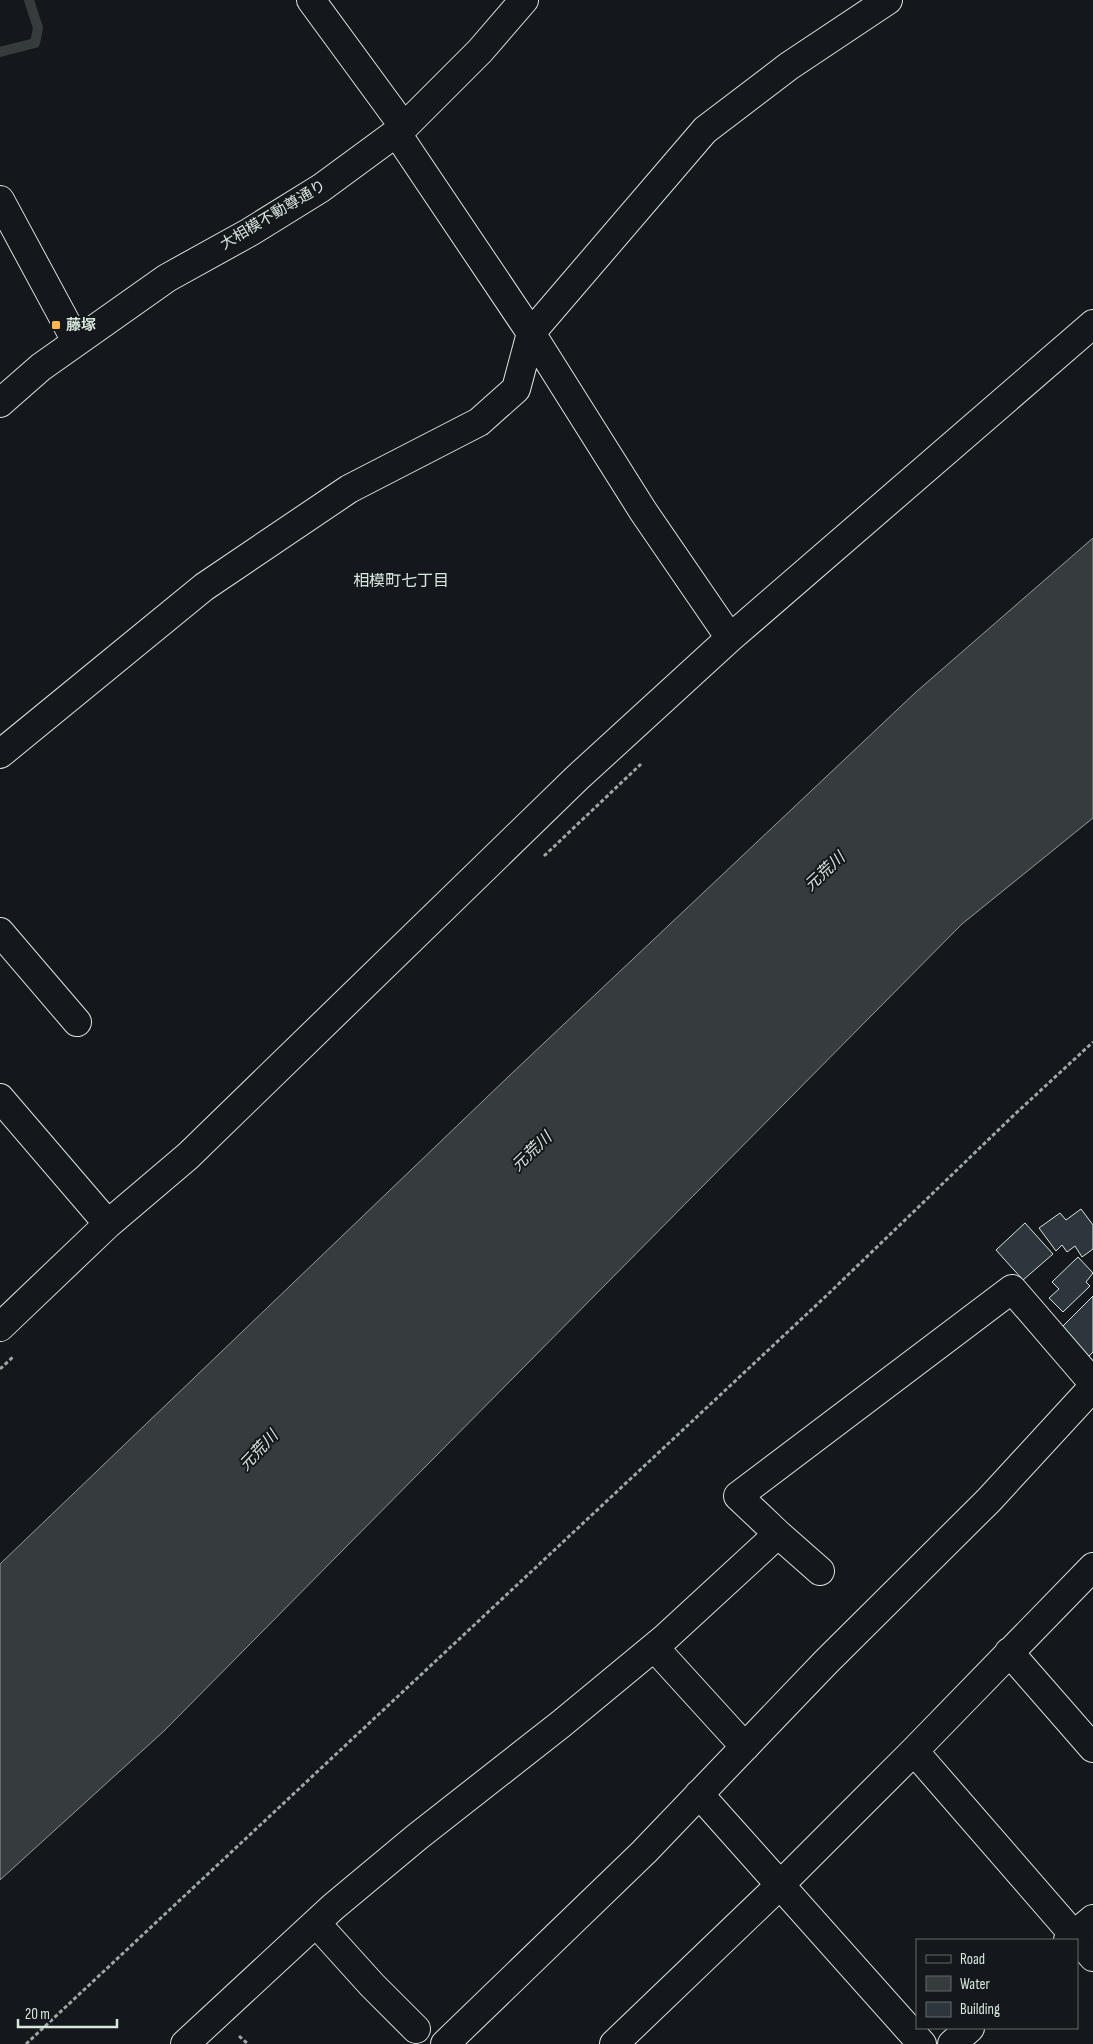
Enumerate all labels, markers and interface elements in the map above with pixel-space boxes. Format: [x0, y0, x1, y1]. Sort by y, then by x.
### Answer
street label: 大相模不動尊通り [217, 176, 329, 254]
place label: 藤塚 [66, 316, 96, 335]
marker: 藤塚 [50, 319, 62, 331]
district label: 相模町七丁目 [353, 572, 449, 591]
water label: 元荒川 [801, 847, 850, 895]
water label: 元荒川 [508, 1127, 557, 1176]
water label: 元荒川 [236, 1426, 284, 1475]
legend [916, 1939, 1078, 2029]
text: Road [960, 1950, 985, 1969]
text: Water [960, 1975, 991, 1994]
scale bar [18, 1996, 116, 2028]
text: Building [960, 2000, 1000, 2019]
text: 20 m [25, 2005, 50, 2024]

